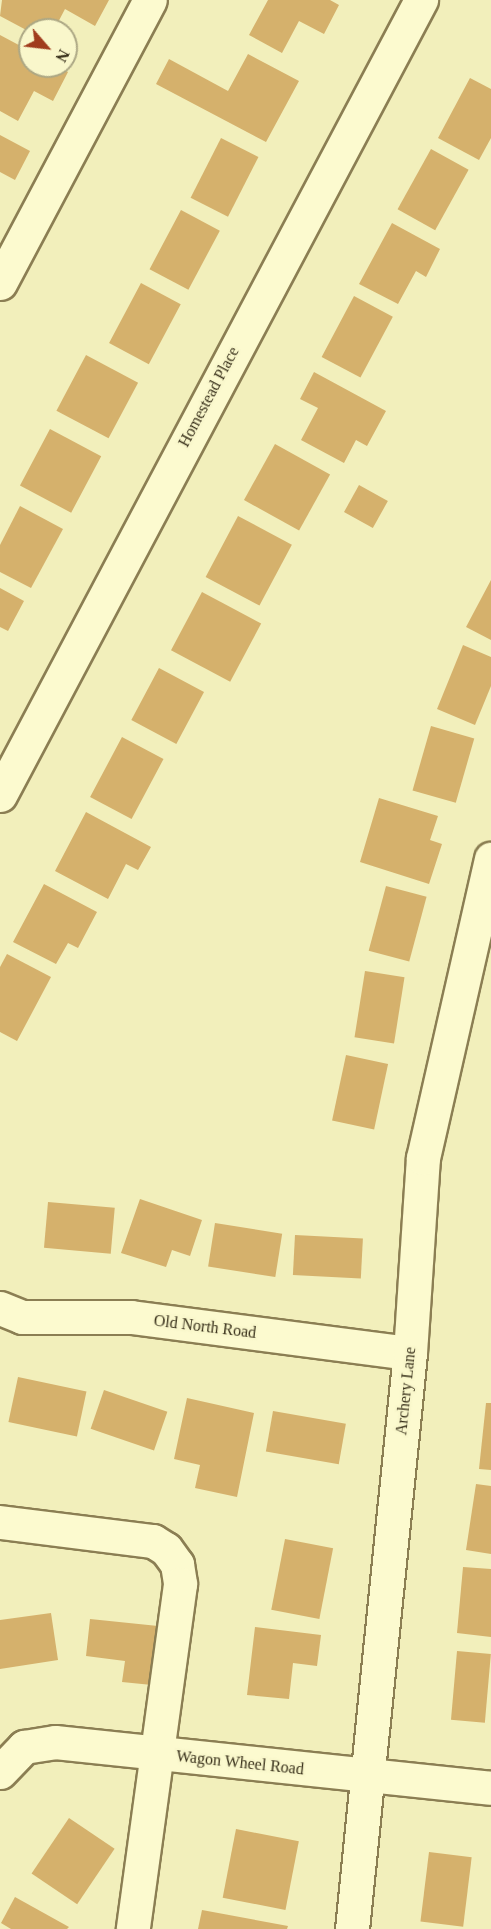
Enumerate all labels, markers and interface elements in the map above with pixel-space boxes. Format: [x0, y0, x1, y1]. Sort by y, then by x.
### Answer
north arrow [18, 18, 78, 78]
text: N [52, 47, 73, 65]
street label: Homestead Place [175, 344, 243, 450]
street label: Old North Road [153, 1311, 257, 1343]
street label: Archery Lane [392, 1346, 420, 1436]
street label: Wagon Wheel Road [175, 1747, 305, 1779]

